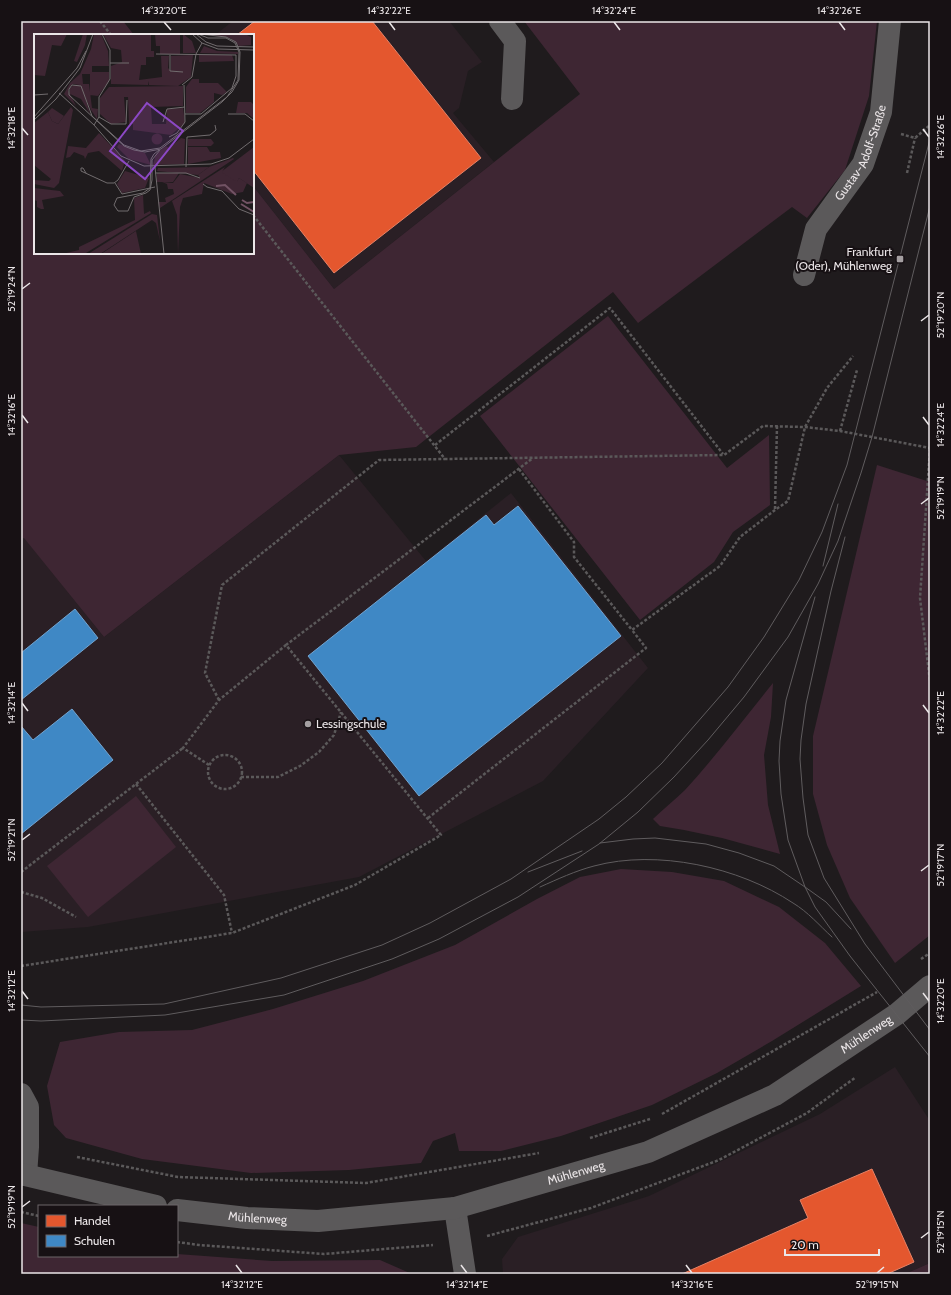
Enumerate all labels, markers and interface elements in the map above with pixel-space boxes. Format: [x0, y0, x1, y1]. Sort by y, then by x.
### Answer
text: 14°32'20"E [141, 4, 187, 17]
text: 14°32'22"E [367, 4, 411, 17]
text: 14°32'24"E [592, 4, 636, 17]
text: 14°32'26"E [817, 4, 861, 17]
inset map [34, 34, 254, 254]
street label: Gustav-Adolf-Straße [831, 104, 889, 203]
text: 14°32'18"E [5, 106, 18, 149]
text: 14°32'26"E [934, 115, 947, 159]
place label: Frankfurt (Oder), Mühlenweg [795, 244, 893, 273]
marker: Frankfurt (Oder), Mühlenweg [895, 254, 905, 264]
text: 52°19'24"N [5, 266, 18, 312]
text: 52°19'20"N [934, 292, 947, 338]
text: 14°32'16"E [5, 394, 18, 436]
text: 14°32'24"E [934, 403, 947, 447]
text: 52°19'19"N [934, 476, 947, 520]
text: 14°32'14"E [5, 682, 18, 724]
text: 14°32'22"E [934, 691, 947, 735]
place label: Lessingschule [316, 716, 385, 731]
marker: Lessingschule [303, 719, 313, 729]
text: 52°19'21"N [5, 819, 18, 861]
text: 52°19'17"N [934, 844, 947, 886]
text: 14°32'12"E [5, 970, 18, 1012]
text: 14°32'20"E [934, 978, 947, 1024]
street label: Mühlenweg [837, 1011, 896, 1056]
street label: Mühlenweg [545, 1157, 607, 1188]
text: 52°19'19"N [5, 1185, 18, 1229]
legend [38, 1205, 178, 1257]
street label: Mühlenweg [227, 1208, 288, 1227]
text: 52°19'15"N [934, 1210, 947, 1254]
text: Handel [74, 1213, 111, 1228]
scale bar [785, 1231, 879, 1257]
text: Schulen [74, 1233, 115, 1248]
text: 20 m [791, 1237, 819, 1252]
text: 14°32'12"E [221, 1278, 263, 1291]
text: 14°32'14"E [446, 1278, 488, 1291]
text: 14°32'16"E [671, 1278, 713, 1291]
text: 52°19'15"N [855, 1278, 899, 1291]

